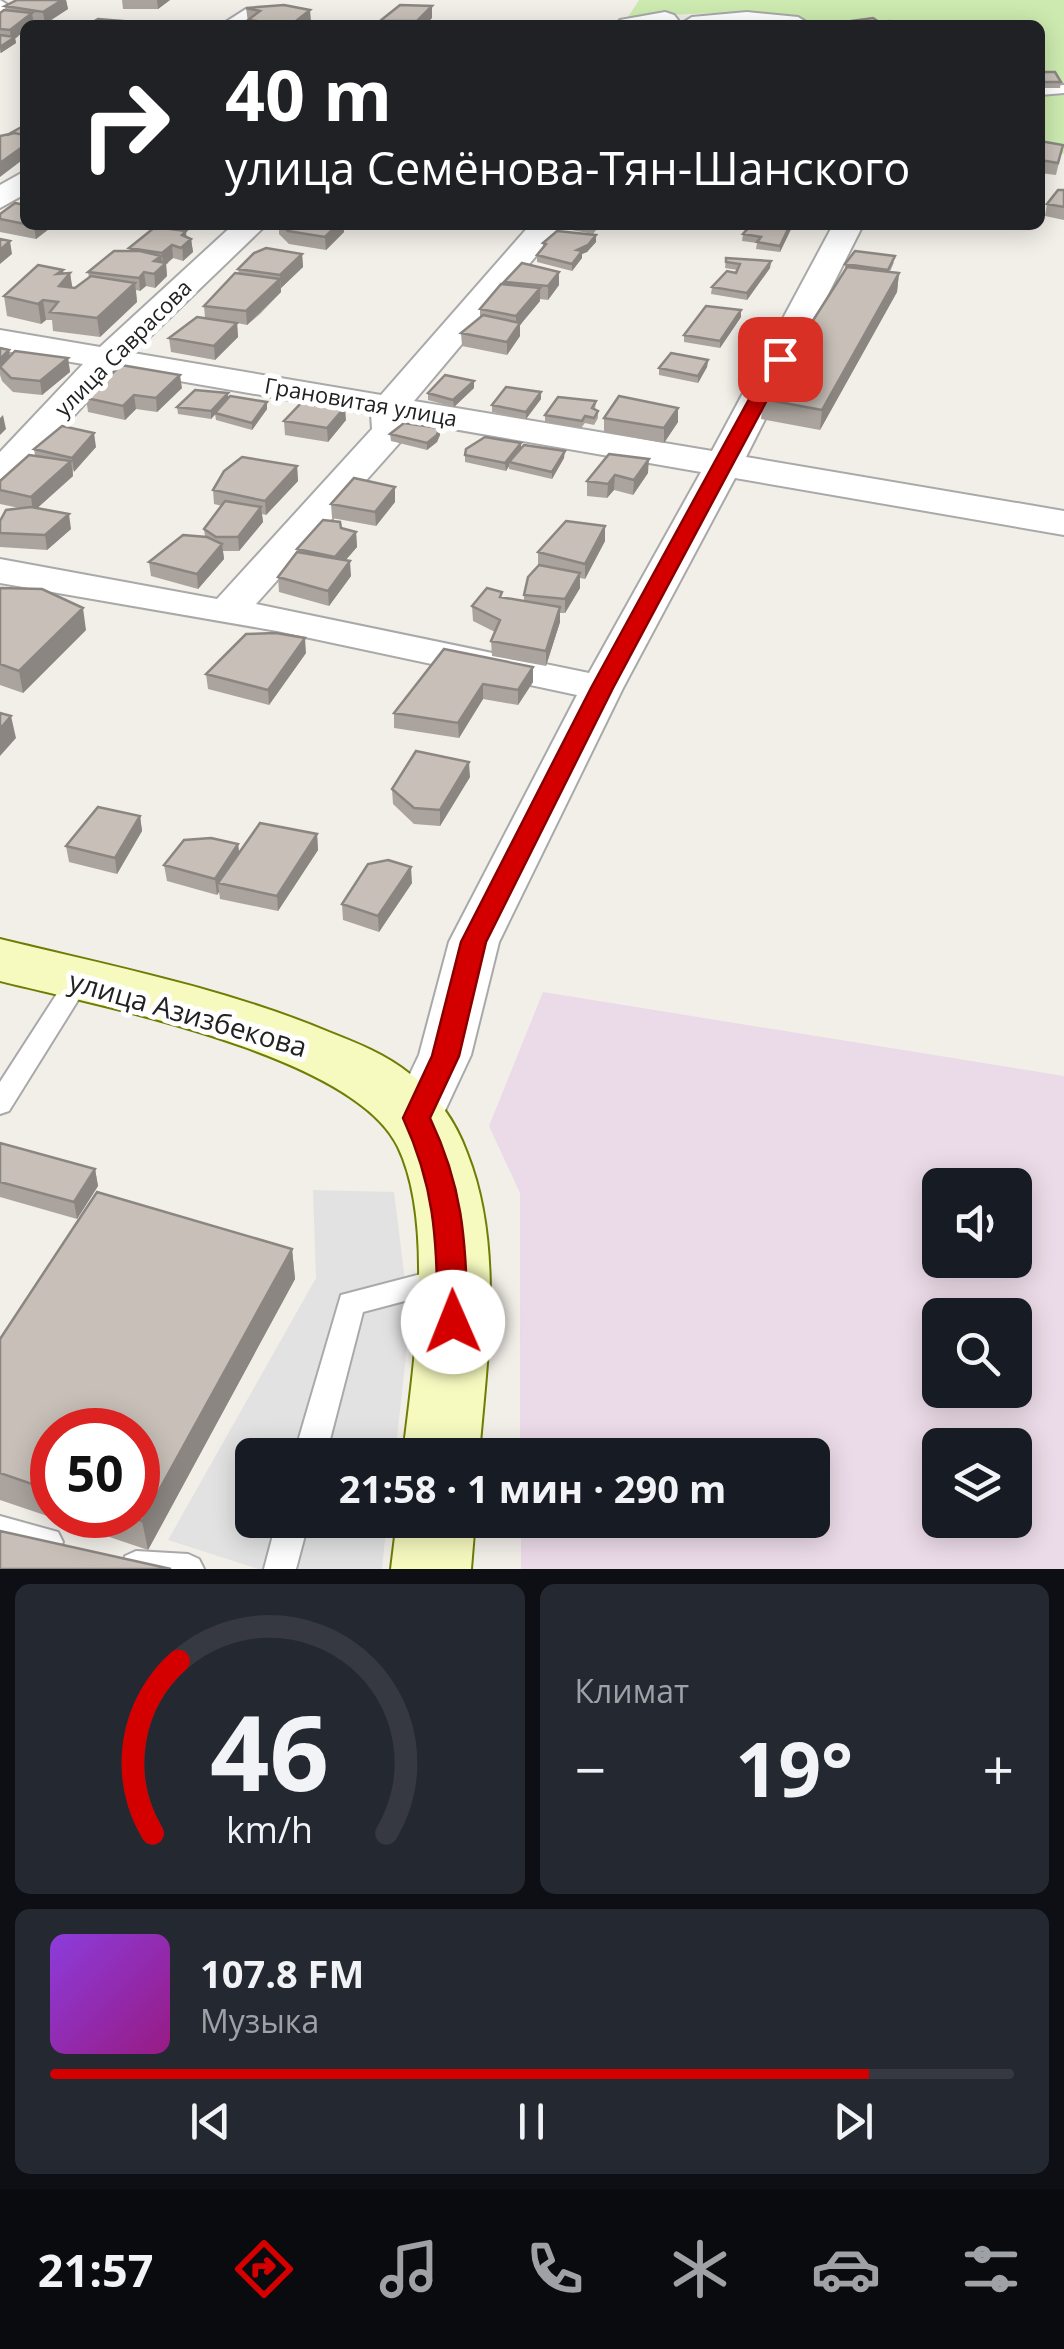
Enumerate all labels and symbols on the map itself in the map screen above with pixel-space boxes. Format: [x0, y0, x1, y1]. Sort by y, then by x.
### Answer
street label: улица Саврасова [47, 272, 197, 422]
pin [738, 317, 823, 402]
street label: Грановитая улица [263, 369, 460, 433]
street label: улица Азизбекова [65, 961, 312, 1065]
position arrow [401, 1270, 505, 1374]
speed limit sign: 50 [30, 1408, 160, 1538]

